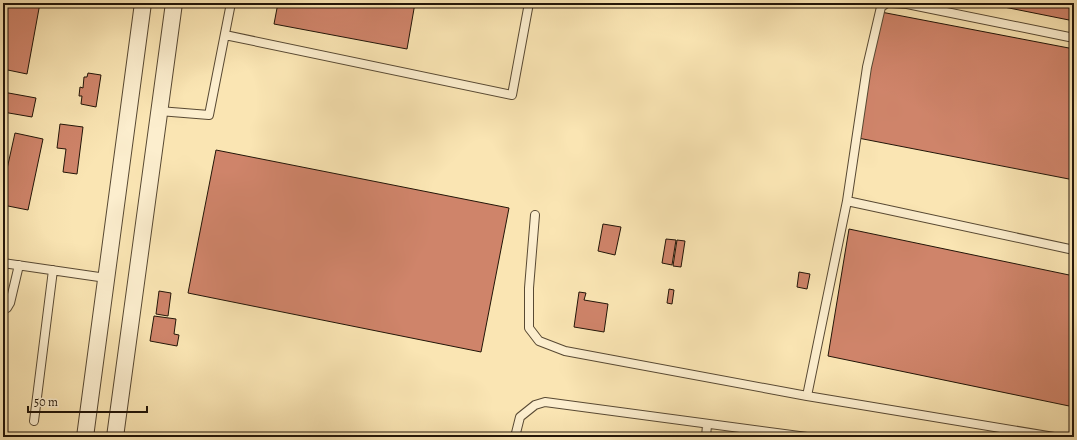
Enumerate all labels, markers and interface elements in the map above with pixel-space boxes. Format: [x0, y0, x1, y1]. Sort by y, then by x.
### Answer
scale bar [28, 388, 147, 414]
text: 50 m [34, 394, 58, 410]

